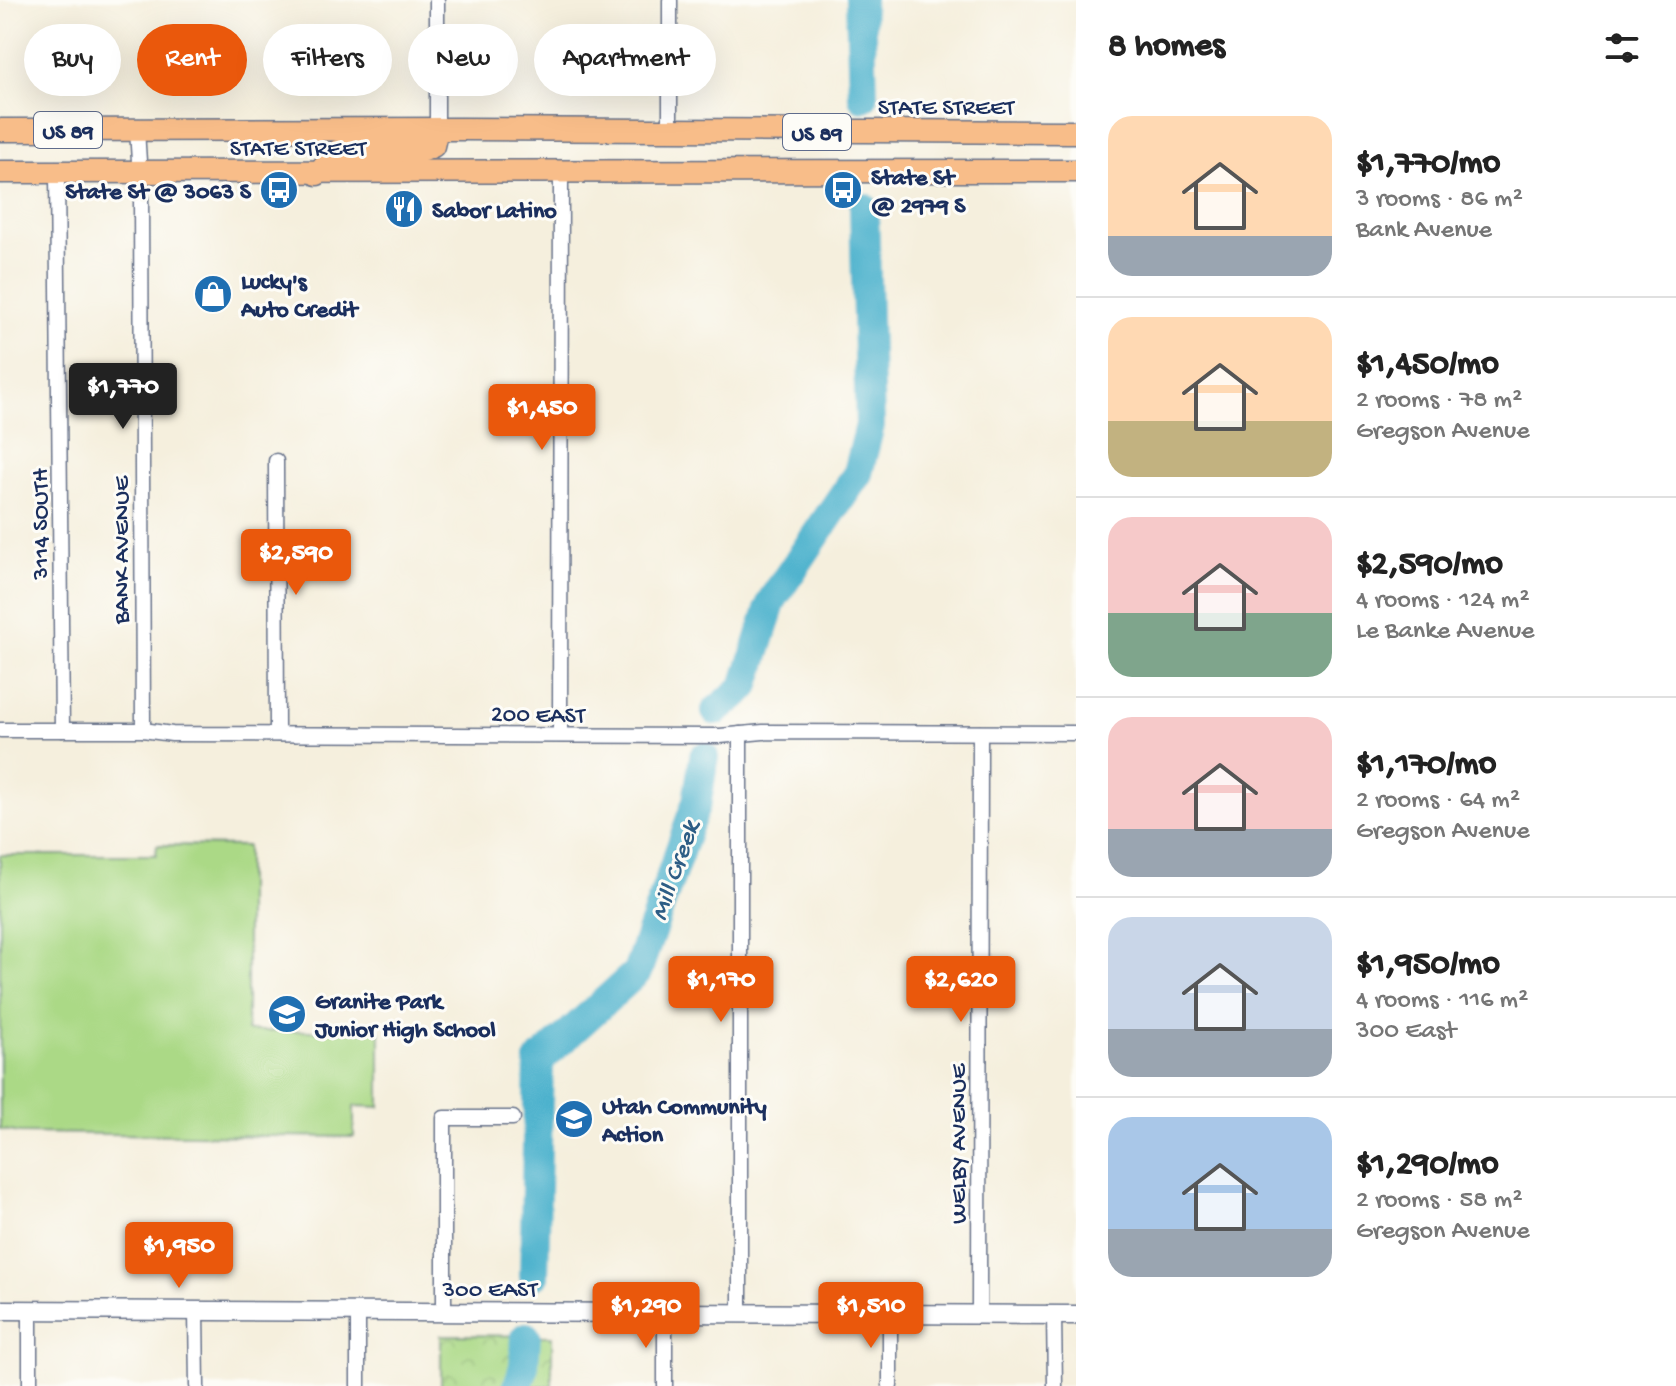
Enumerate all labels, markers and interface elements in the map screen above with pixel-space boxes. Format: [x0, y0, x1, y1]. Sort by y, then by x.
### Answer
chip: Buy [24, 24, 121, 96]
chip: Rent [137, 24, 247, 96]
chip: Filters [263, 24, 392, 96]
chip: New [408, 24, 518, 96]
chip: Apartment [534, 24, 716, 96]
icon: filters [1600, 26, 1644, 70]
text: 8 homes [1108, 28, 1225, 68]
street label: STATE STREET [878, 95, 1016, 124]
road number: US 89 [34, 112, 102, 148]
road number: US 89 [783, 114, 851, 150]
street label: STATE STREET [230, 136, 368, 165]
text: $1,770/mo [1356, 145, 1500, 185]
icon: home [1172, 148, 1268, 244]
place label: State St @ 2979 S [871, 165, 966, 222]
bus stop icon: State St @ 3063 S [258, 169, 300, 211]
bus stop icon: State St @ 2979 S [822, 169, 864, 211]
place label: State St @ 3063 S [65, 179, 252, 208]
text: 3 rooms · 86 m² [1356, 185, 1523, 216]
restaurant icon: Sabor Latino [383, 188, 425, 230]
place label: Sabor Latino [432, 198, 557, 227]
text: Bank Avenue [1356, 216, 1492, 247]
place label: Lucky's Auto Credit [240, 269, 360, 326]
shop icon: Lucky's Auto Credit [192, 273, 234, 315]
text: $1,450/mo [1356, 346, 1499, 386]
icon: home [1172, 349, 1268, 445]
pin: $1,770 [58, 363, 188, 431]
text: $1,770 [87, 373, 159, 404]
pin: $1,450 [477, 384, 607, 452]
text: 2 rooms · 78 m² [1356, 386, 1522, 417]
text: $1,450 [506, 394, 578, 425]
text: Gregson Avenue [1356, 417, 1530, 448]
street label: 3114 SOUTH [28, 468, 57, 581]
street label: BANK AVENUE [109, 475, 138, 625]
pin: $2,590 [231, 529, 361, 597]
text: $2,590 [259, 539, 333, 570]
text: $2,590/mo [1356, 546, 1503, 586]
icon: home [1172, 549, 1268, 645]
text: 4 rooms · 124 m² [1356, 586, 1530, 617]
text: Le Banke Avenue [1356, 617, 1535, 648]
street label: 200 EAST [491, 701, 587, 732]
text: $1,170/mo [1356, 746, 1496, 786]
icon: home [1172, 749, 1268, 845]
text: 2 rooms · 64 m² [1356, 786, 1520, 817]
water label: Mill Creek [646, 815, 709, 925]
text: Gregson Avenue [1356, 817, 1530, 848]
text: $1,950/mo [1356, 946, 1500, 986]
icon: home [1172, 949, 1268, 1045]
pin: $1,170 [656, 956, 786, 1024]
pin: $2,620 [896, 956, 1026, 1024]
text: $1,170 [686, 966, 756, 997]
text: $2,620 [924, 966, 998, 997]
text: 4 rooms · 116 m² [1356, 986, 1528, 1017]
place label: Granite Park Junior High School [314, 989, 496, 1046]
school or university icon: Granite Park Junior High School [266, 993, 308, 1035]
text: 300 East [1356, 1017, 1456, 1048]
street label: WELBY AVENUE [946, 1063, 975, 1224]
place label: Utah Community Action [601, 1094, 767, 1151]
school or university icon: Utah Community Action [553, 1098, 595, 1140]
text: $1,290/mo [1356, 1146, 1499, 1186]
icon: home [1172, 1149, 1268, 1245]
text: 2 rooms · 58 m² [1356, 1186, 1522, 1217]
text: Gregson Avenue [1356, 1217, 1530, 1248]
pin: $1,950 [114, 1222, 244, 1290]
text: $1,950 [143, 1232, 215, 1263]
street label: 300 EAST [442, 1277, 539, 1306]
pin: $1,290 [581, 1282, 711, 1350]
pin: $1,510 [806, 1282, 936, 1350]
text: $1,290 [611, 1292, 681, 1323]
text: $1,510 [836, 1292, 906, 1323]

